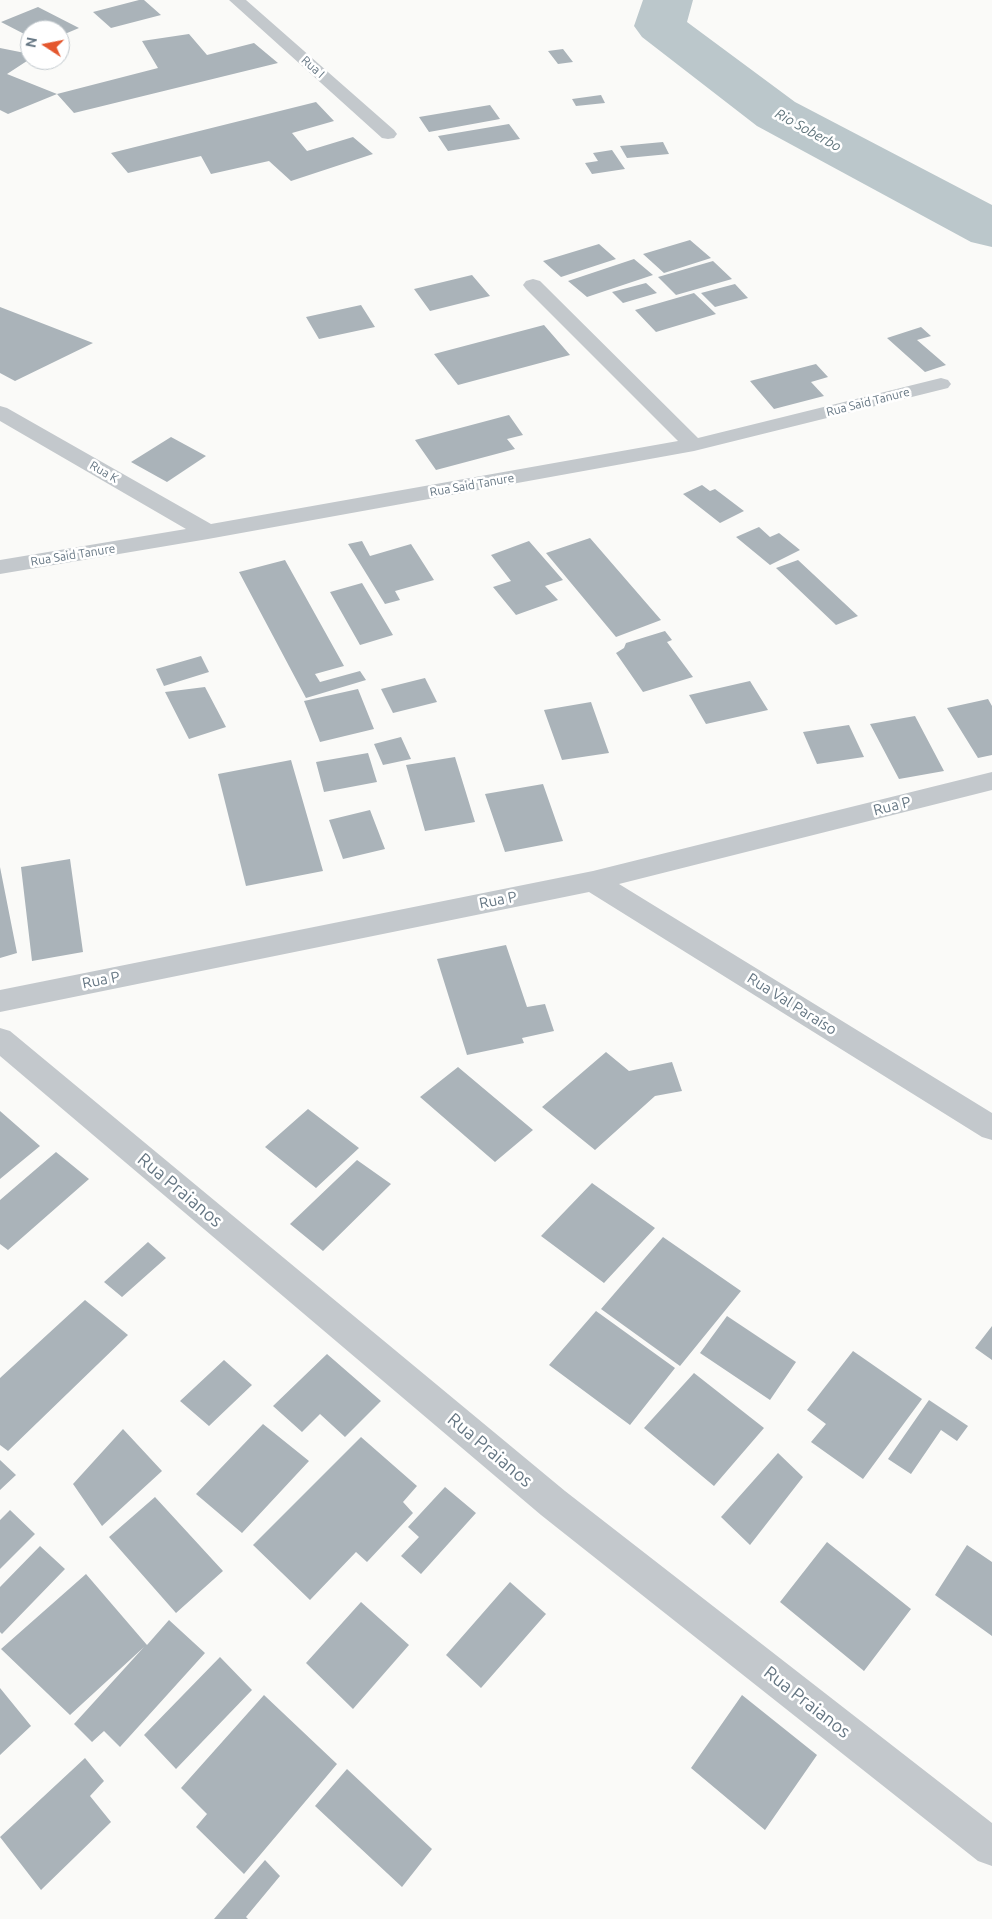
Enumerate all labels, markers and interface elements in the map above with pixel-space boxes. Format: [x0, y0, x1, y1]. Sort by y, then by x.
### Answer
north arrow [20, 20, 70, 70]
text: N [22, 36, 40, 49]
street label: Rua I [298, 53, 328, 81]
water label: Rio Soberbo [772, 105, 844, 155]
street label: Rua Said Tanure [825, 385, 911, 419]
street label: Rua K [87, 458, 121, 486]
street label: Rua Said Tanure [429, 470, 515, 500]
street label: Rua Said Tanure [30, 541, 116, 569]
street label: Rua P [871, 793, 913, 819]
street label: Rua P [478, 888, 518, 912]
street label: Rua P [81, 968, 121, 992]
street label: Rua Val Paraíso [744, 969, 840, 1039]
street label: Rua Praianos [133, 1148, 227, 1232]
street label: Rua Praianos [443, 1408, 537, 1492]
street label: Rua Praianos [759, 1661, 855, 1743]

